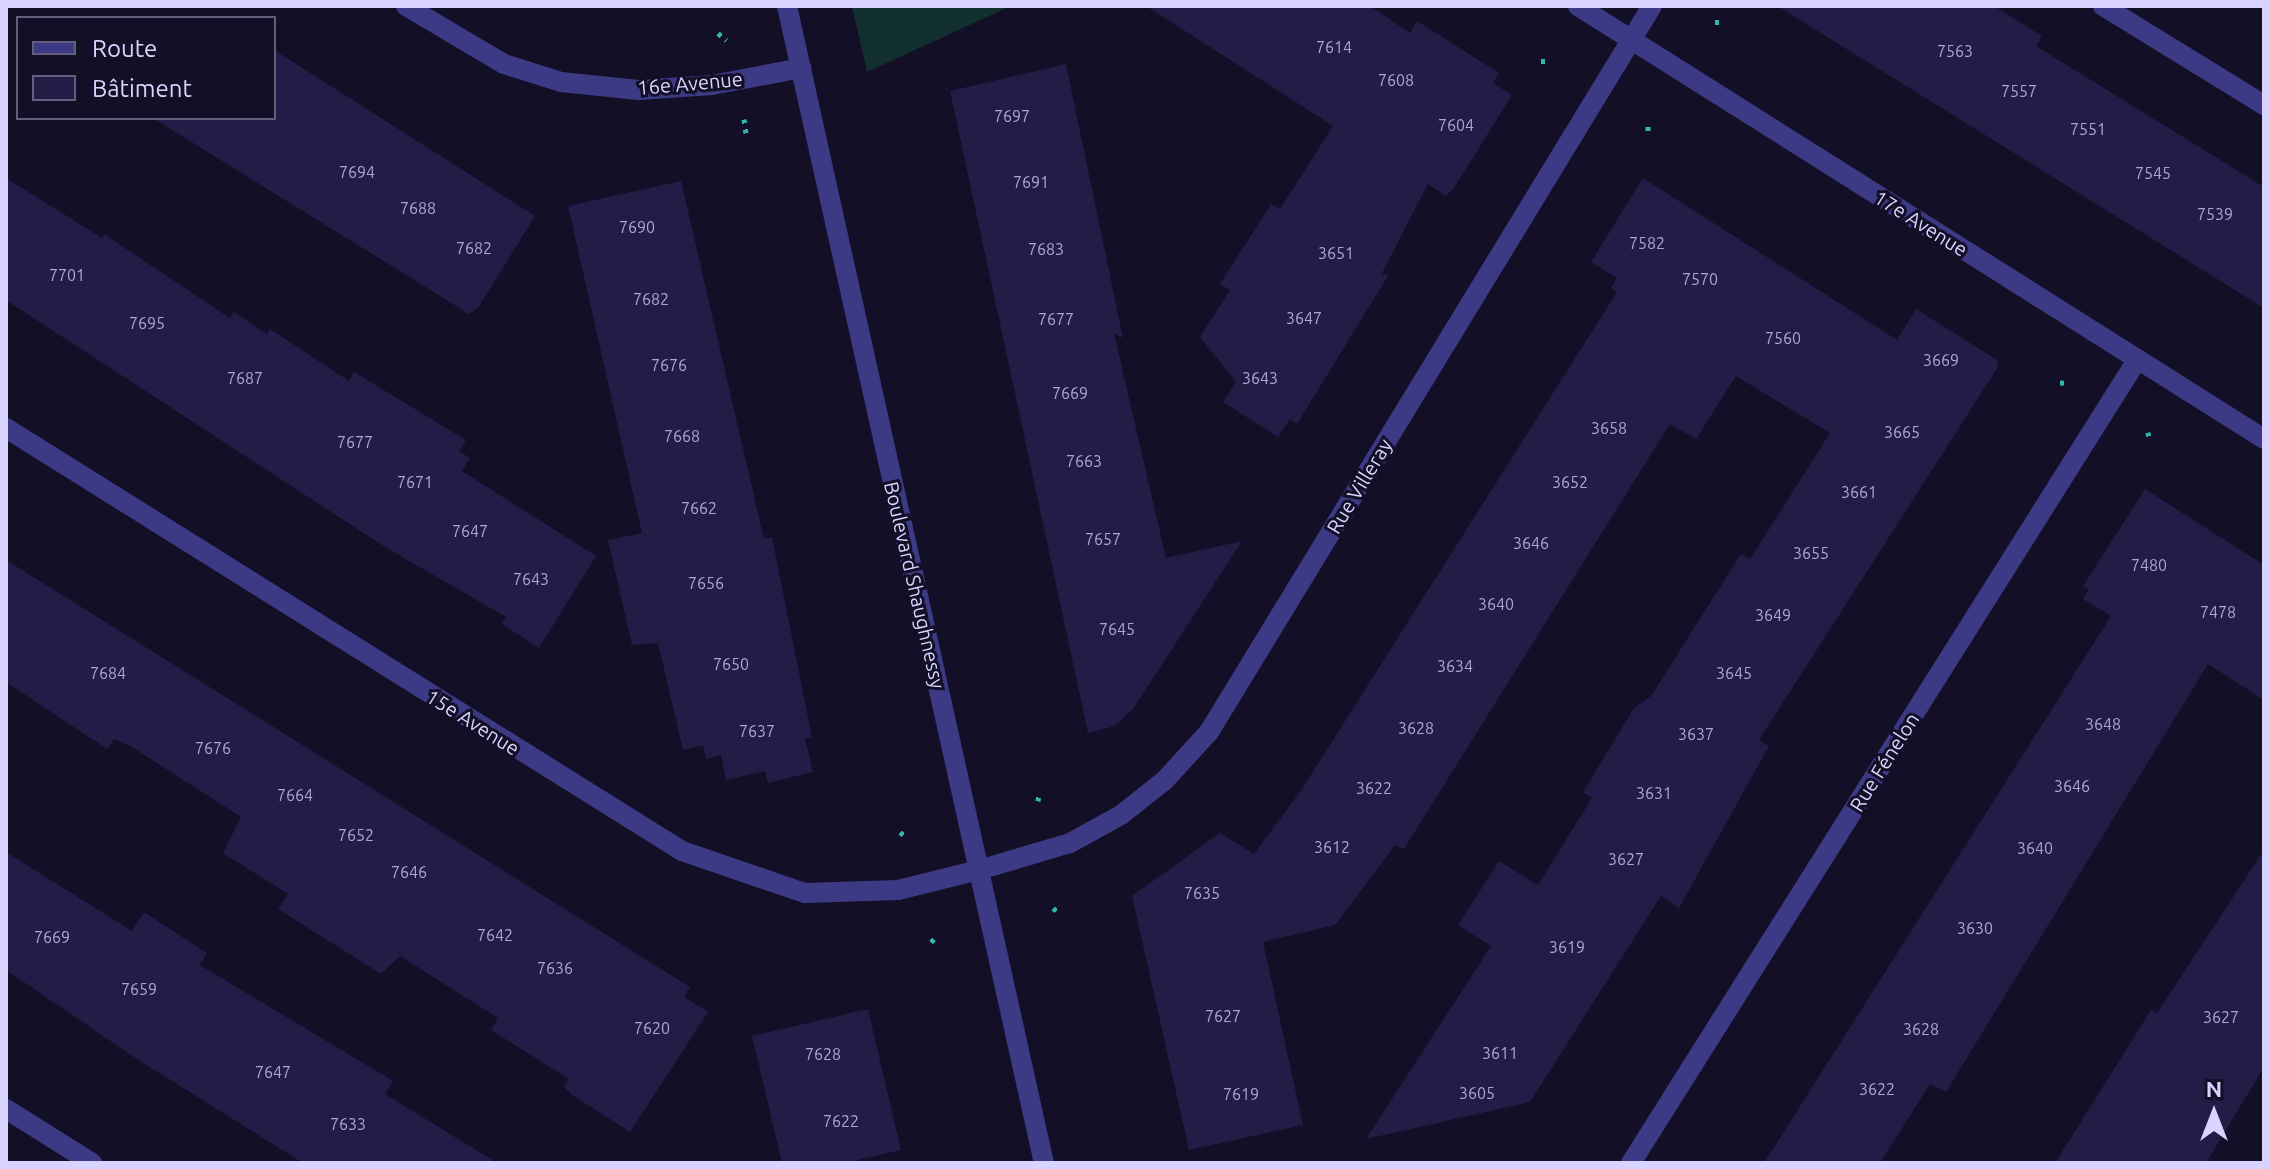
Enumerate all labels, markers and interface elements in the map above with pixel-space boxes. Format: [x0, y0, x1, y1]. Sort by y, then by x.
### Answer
legend [16, 16, 276, 120]
text: Route [92, 35, 157, 62]
house number: 7614 [1316, 37, 1352, 57]
house number: 7563 [1937, 41, 1973, 61]
street label: 16e Avenue [636, 66, 744, 100]
house number: 7608 [1378, 70, 1414, 90]
text: Bâtiment [92, 75, 192, 102]
house number: 7557 [2001, 81, 2037, 101]
house number: 7697 [994, 106, 1030, 126]
house number: 7604 [1438, 115, 1474, 135]
house number: 7551 [2070, 119, 2106, 139]
house number: 7694 [339, 162, 375, 182]
house number: 7545 [2135, 163, 2171, 183]
house number: 7691 [1013, 172, 1049, 192]
street label: 17e Avenue [1870, 185, 1972, 261]
house number: 7688 [400, 198, 436, 218]
house number: 7539 [2197, 204, 2233, 224]
house number: 7690 [619, 217, 655, 237]
house number: 7582 [1629, 233, 1665, 253]
house number: 7682 [456, 238, 492, 258]
house number: 7683 [1028, 239, 1064, 259]
house number: 3651 [1318, 243, 1354, 263]
house number: 7701 [49, 265, 85, 285]
house number: 7570 [1682, 269, 1718, 289]
house number: 7682 [633, 289, 669, 309]
house number: 3647 [1286, 308, 1322, 328]
house number: 7677 [1038, 309, 1074, 329]
house number: 7695 [129, 313, 165, 333]
house number: 7560 [1765, 328, 1801, 348]
house number: 3669 [1923, 350, 1959, 370]
house number: 7676 [651, 355, 687, 375]
house number: 7687 [227, 368, 263, 388]
house number: 3643 [1242, 368, 1278, 388]
house number: 7669 [1052, 383, 1088, 403]
house number: 3658 [1591, 418, 1627, 438]
house number: 3665 [1884, 422, 1920, 442]
house number: 7668 [664, 426, 700, 446]
house number: 7677 [337, 432, 373, 452]
street label: Rue Villeray [1321, 434, 1397, 538]
house number: 7663 [1066, 451, 1102, 471]
house number: 7671 [397, 472, 433, 492]
house number: 3652 [1552, 472, 1588, 492]
street label: Boulevard Shaughnessy [879, 479, 951, 691]
house number: 3661 [1841, 482, 1877, 502]
house number: 7662 [681, 498, 717, 518]
house number: 7647 [452, 521, 488, 541]
house number: 7657 [1085, 529, 1121, 549]
house number: 3646 [1513, 533, 1549, 553]
house number: 3655 [1793, 543, 1829, 563]
house number: 7480 [2131, 555, 2167, 575]
house number: 7643 [513, 569, 549, 589]
house number: 7656 [688, 573, 724, 593]
house number: 3640 [1478, 594, 1514, 614]
house number: 7478 [2200, 602, 2236, 622]
house number: 3649 [1755, 605, 1791, 625]
house number: 7645 [1099, 619, 1135, 639]
house number: 7650 [713, 654, 749, 674]
house number: 3634 [1437, 656, 1473, 676]
house number: 7684 [90, 663, 126, 683]
house number: 3645 [1716, 663, 1752, 683]
street label: 15e Avenue [422, 684, 524, 760]
street label: Rue Fénelon [1844, 708, 1924, 816]
house number: 3648 [2085, 714, 2121, 734]
house number: 3628 [1398, 718, 1434, 738]
house number: 7637 [739, 721, 775, 741]
house number: 3637 [1678, 724, 1714, 744]
house number: 7676 [195, 738, 231, 758]
house number: 3646 [2054, 776, 2090, 796]
house number: 3622 [1356, 778, 1392, 798]
house number: 3631 [1636, 783, 1672, 803]
house number: 7664 [277, 785, 313, 805]
house number: 7652 [338, 825, 374, 845]
house number: 3612 [1314, 837, 1350, 857]
house number: 3640 [2017, 838, 2053, 858]
house number: 3627 [1608, 849, 1644, 869]
house number: 7646 [391, 862, 427, 882]
house number: 7635 [1184, 883, 1220, 903]
house number: 3630 [1957, 918, 1993, 938]
house number: 7642 [477, 925, 513, 945]
house number: 7669 [34, 927, 70, 947]
house number: 3619 [1549, 937, 1585, 957]
house number: 7636 [537, 958, 573, 978]
house number: 7659 [121, 979, 157, 999]
house number: 7627 [1205, 1006, 1241, 1026]
house number: 3627 [2203, 1007, 2239, 1027]
house number: 7620 [634, 1018, 670, 1038]
house number: 3628 [1903, 1019, 1939, 1039]
house number: 3611 [1482, 1043, 1518, 1063]
house number: 7628 [805, 1044, 841, 1064]
house number: 7647 [255, 1062, 291, 1082]
north arrow [2174, 1073, 2254, 1153]
text: N [2206, 1076, 2222, 1101]
house number: 3622 [1859, 1079, 1895, 1099]
house number: 3605 [1459, 1083, 1495, 1103]
house number: 7619 [1223, 1084, 1259, 1104]
house number: 7622 [823, 1111, 859, 1131]
house number: 7633 [330, 1114, 366, 1134]

